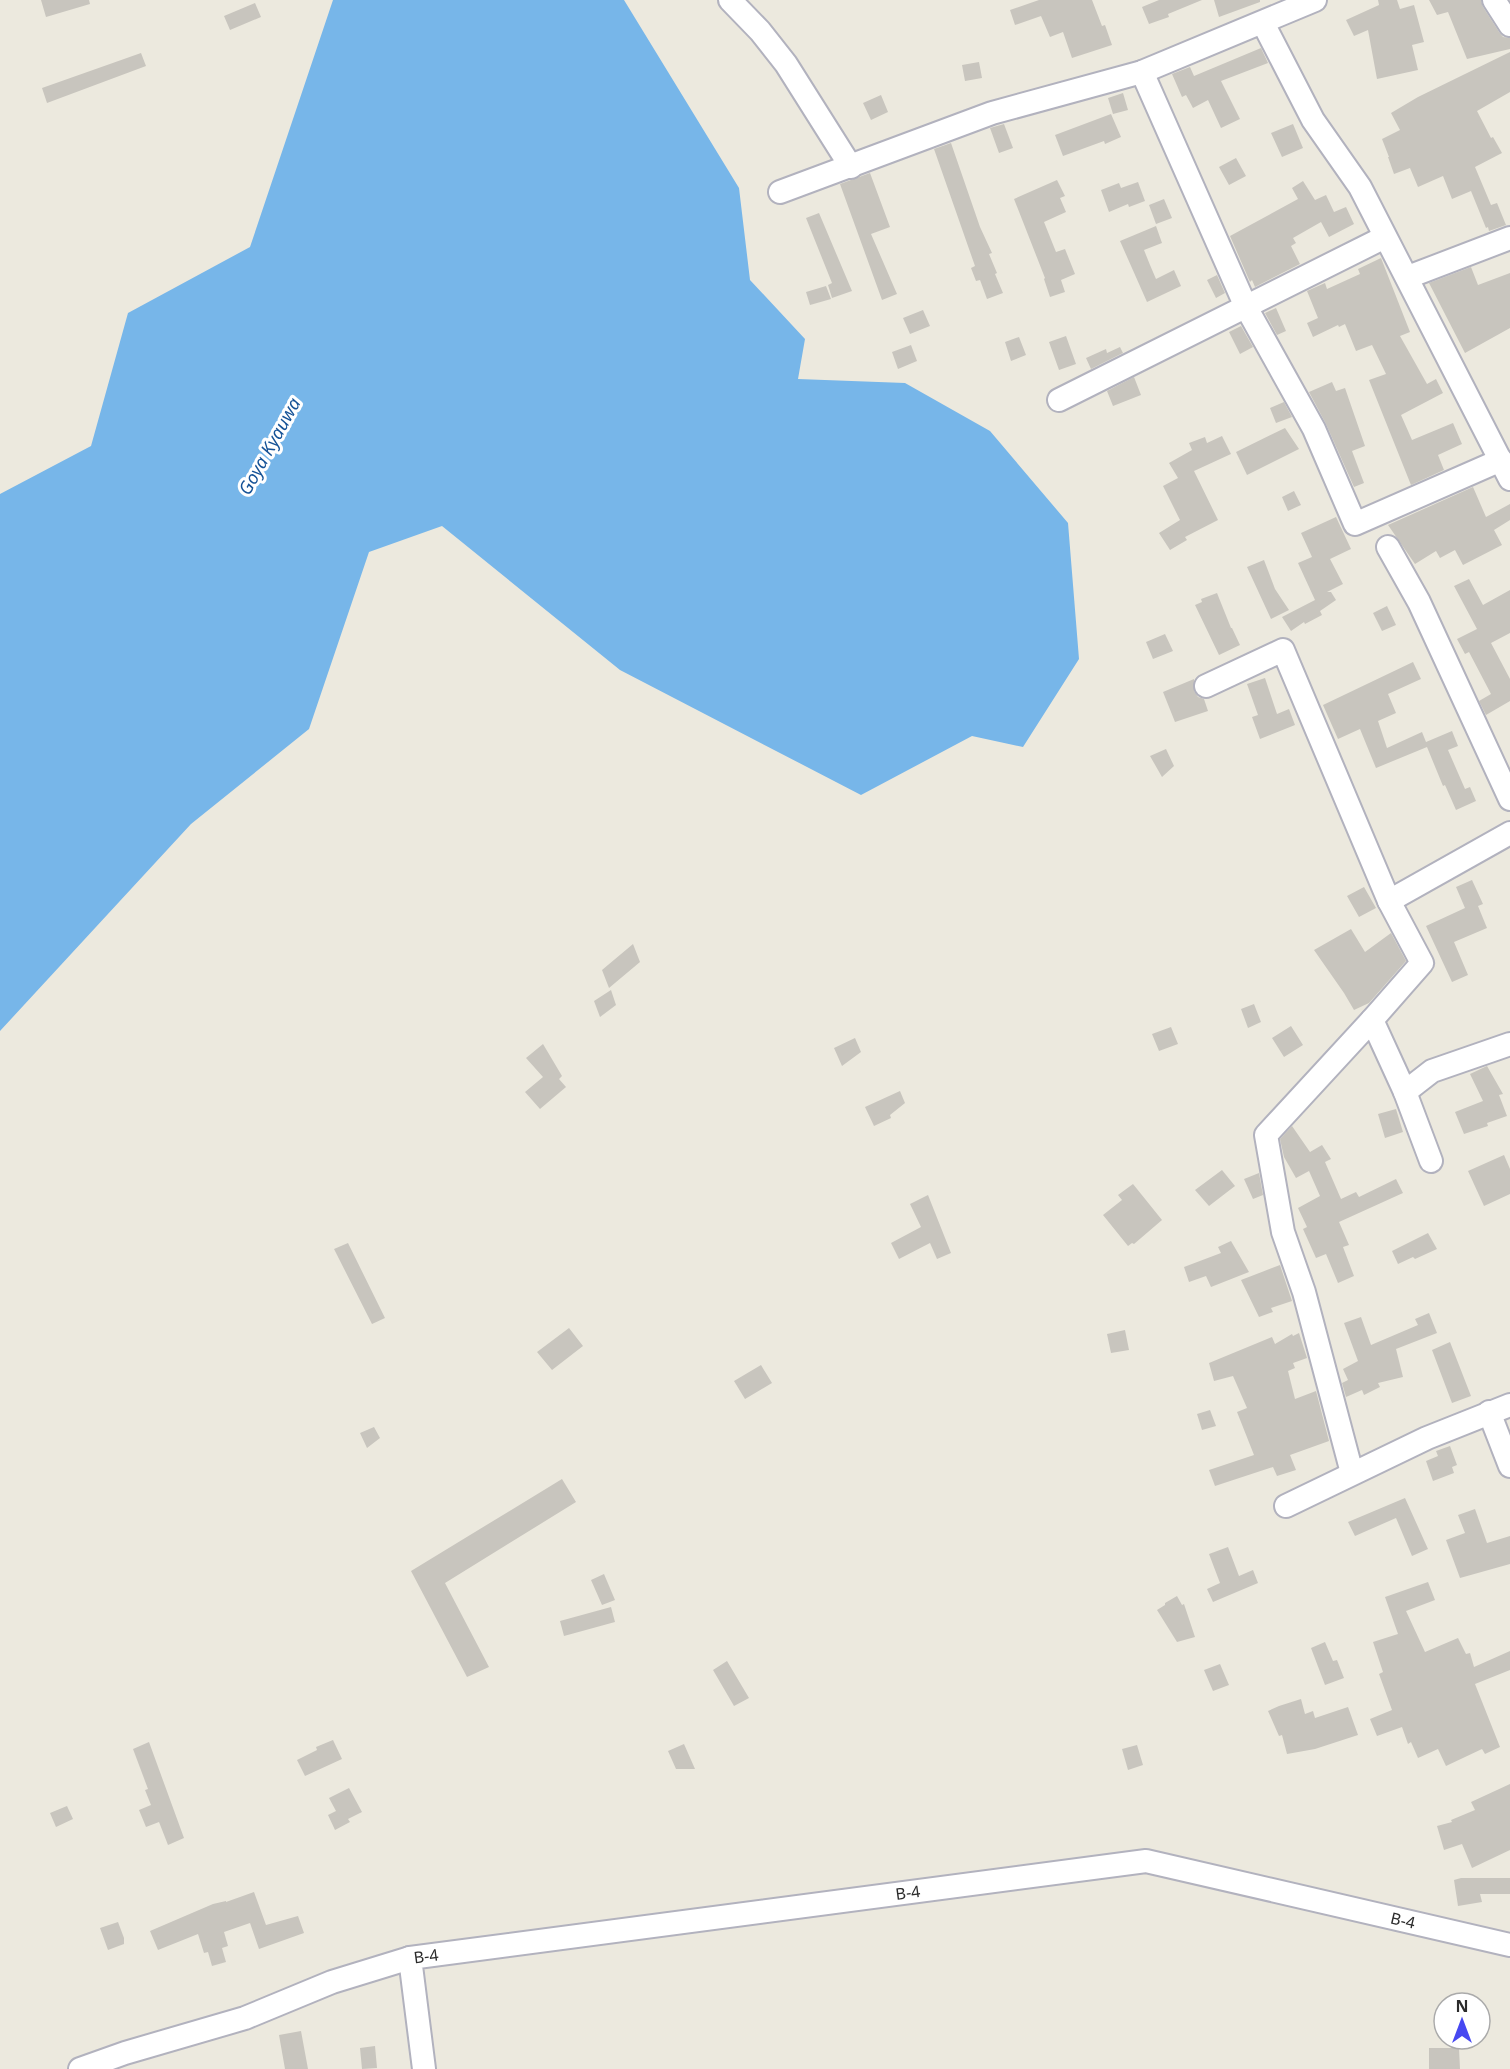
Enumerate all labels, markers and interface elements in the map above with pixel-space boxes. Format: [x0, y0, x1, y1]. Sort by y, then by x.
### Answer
water label: Goya Kyauwa [232, 393, 306, 499]
street label: B-4 [894, 1880, 922, 1905]
street label: B-4 [1388, 1907, 1418, 1934]
street label: B-4 [412, 1943, 440, 1968]
north arrow [1432, 1991, 1492, 2051]
text: N [1455, 1995, 1469, 2017]

